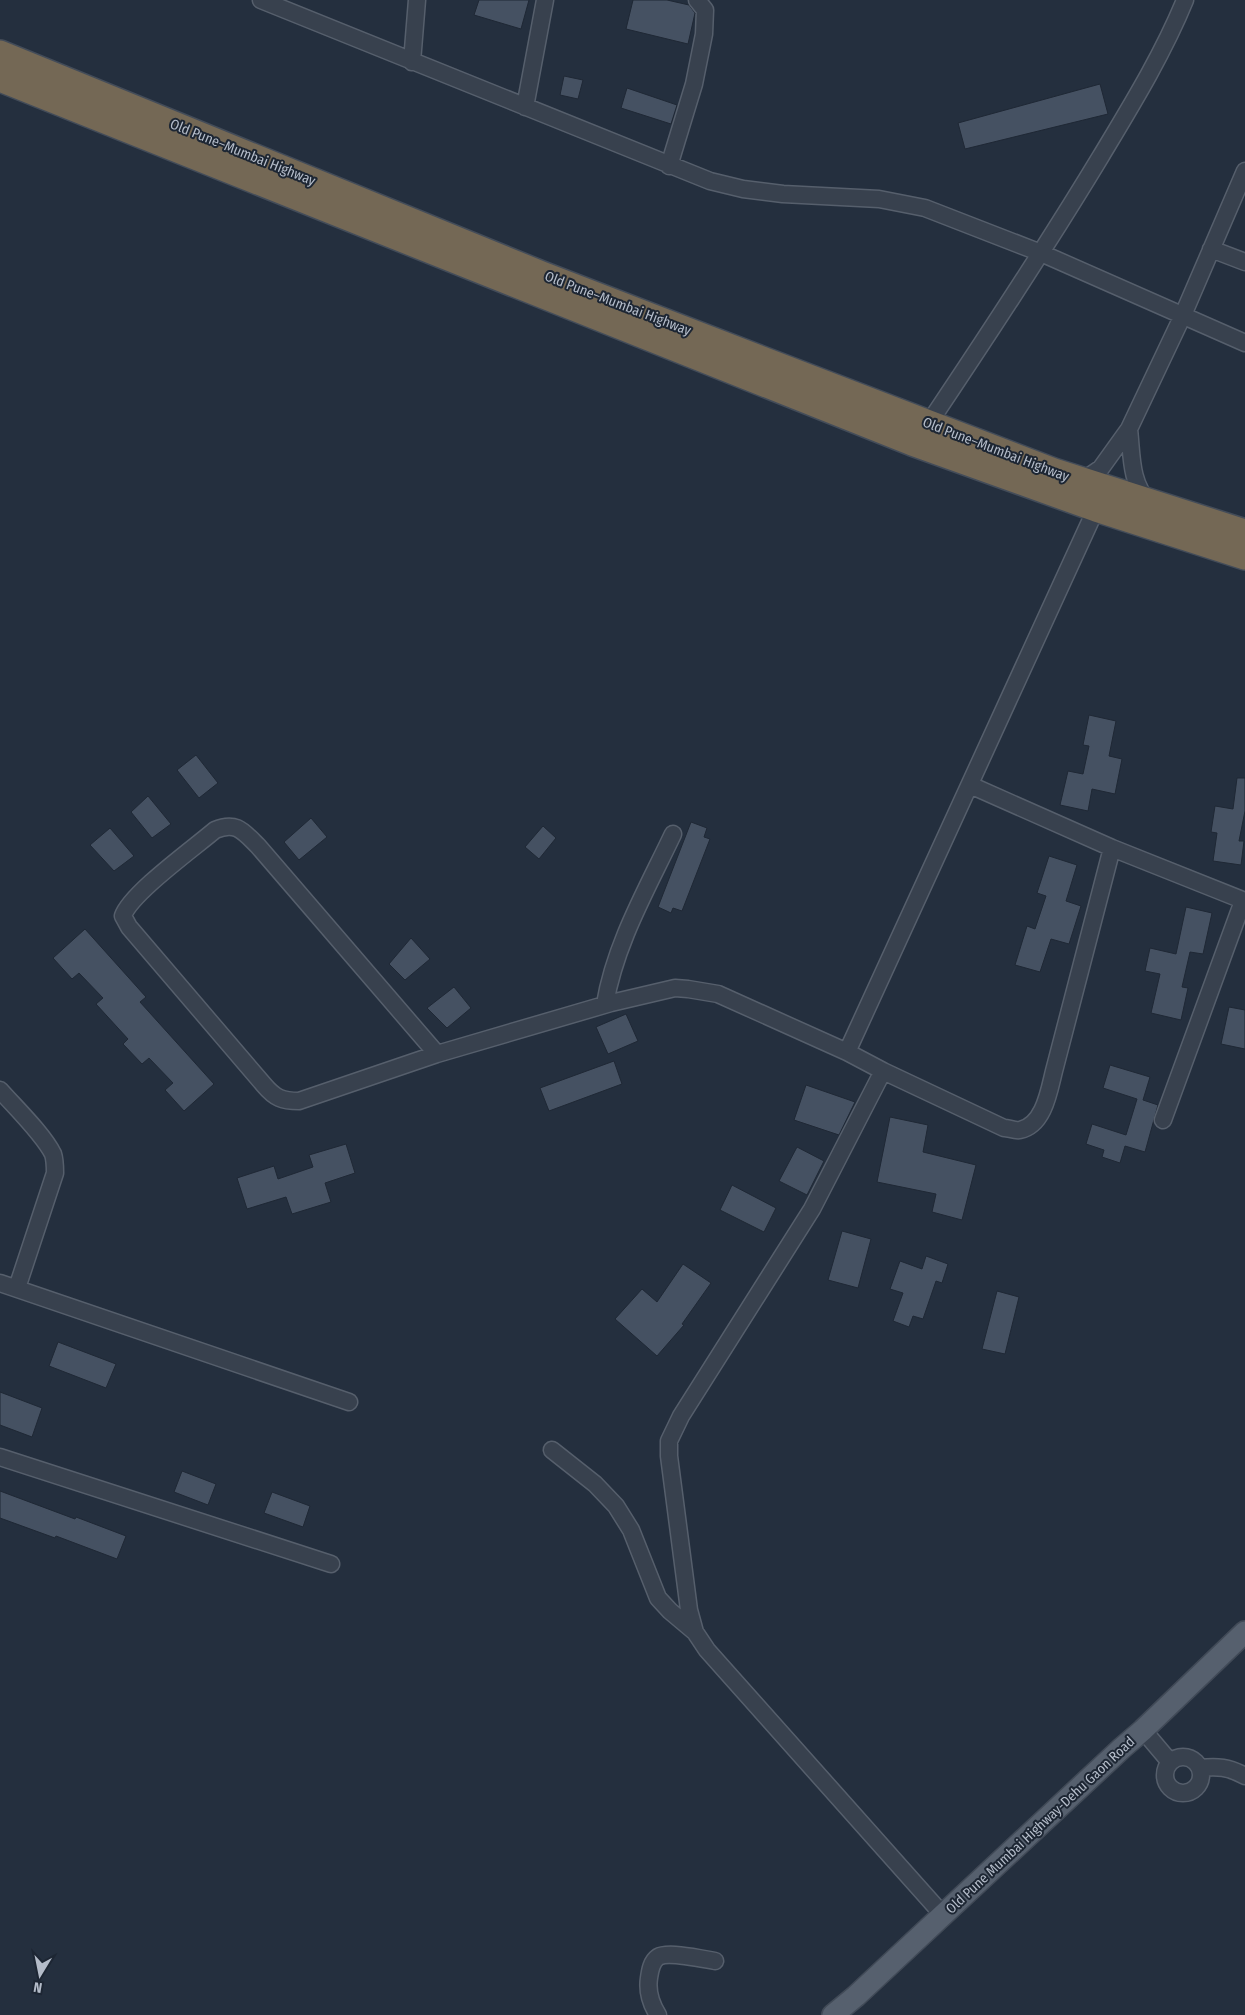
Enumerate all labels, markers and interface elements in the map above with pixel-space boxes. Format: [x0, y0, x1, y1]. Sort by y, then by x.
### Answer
street label: Old Pune–Mumbai Highway [168, 115, 319, 190]
street label: Old Pune–Mumbai Highway [542, 268, 694, 340]
street label: Old Pune–Mumbai Highway [920, 414, 1072, 486]
street label: Old Pune Mumbai Highway-Dehu Gaon Road [942, 1733, 1138, 1918]
north arrow [15, 1950, 65, 2000]
text: N [32, 1978, 43, 1996]

